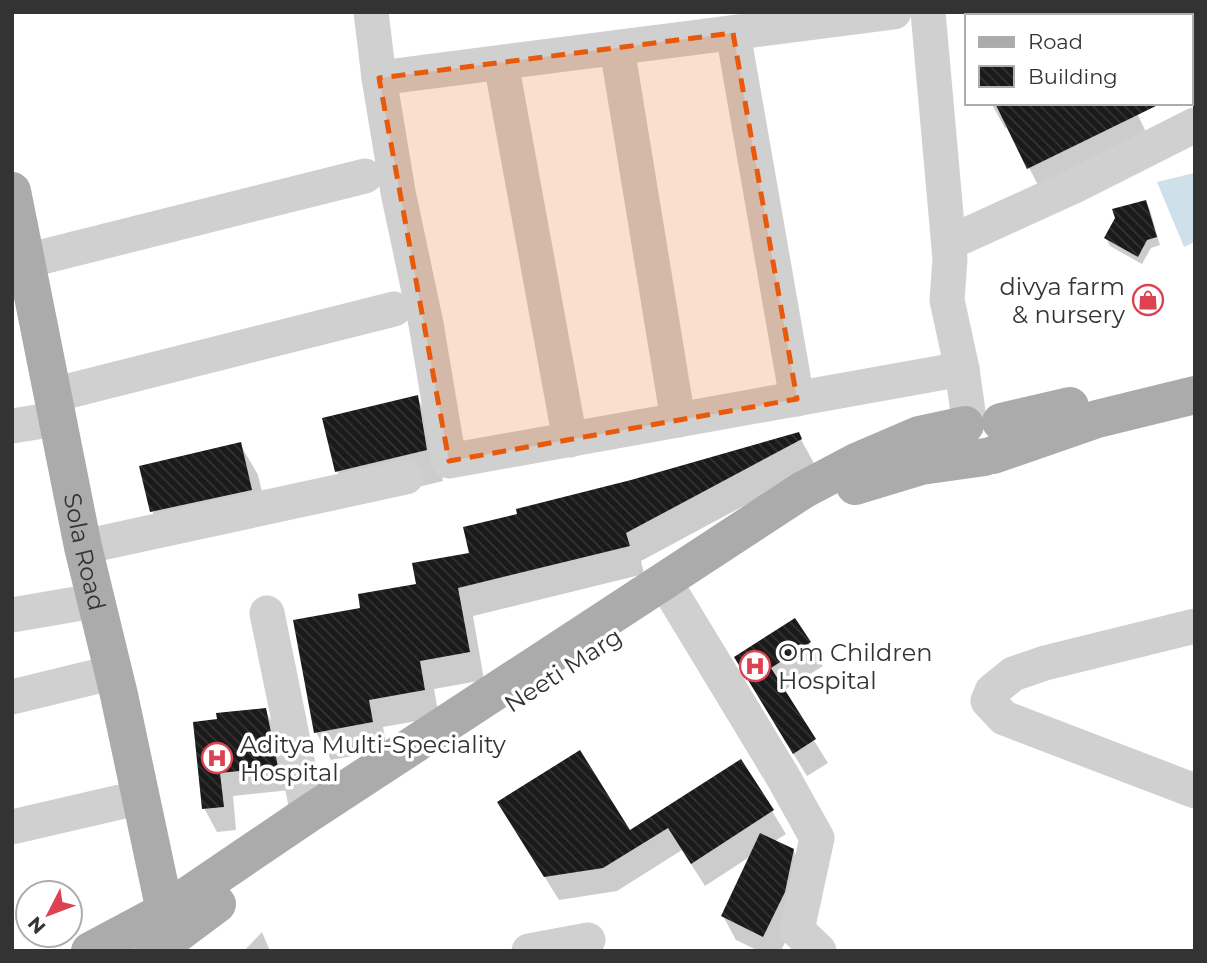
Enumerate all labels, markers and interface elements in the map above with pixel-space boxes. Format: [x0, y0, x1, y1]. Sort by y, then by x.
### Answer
legend [965, 14, 1193, 105]
text: Road [1028, 29, 1083, 54]
text: Building [1028, 64, 1118, 89]
place label: divya farm & nursery [999, 272, 1125, 329]
shop icon: divya farm & nursery [1131, 283, 1165, 317]
street label: Sola Road [58, 490, 112, 613]
street label: Neeti Marg [499, 621, 627, 719]
place label: Om Children Hospital [778, 638, 932, 695]
hospital icon: Om Children Hospital [738, 649, 772, 683]
place label: Aditya Multi-Speciality Hospital [240, 730, 506, 787]
hospital icon: Aditya Multi-Speciality Hospital [200, 741, 234, 775]
north arrow [14, 879, 84, 949]
text: N [23, 912, 50, 938]

